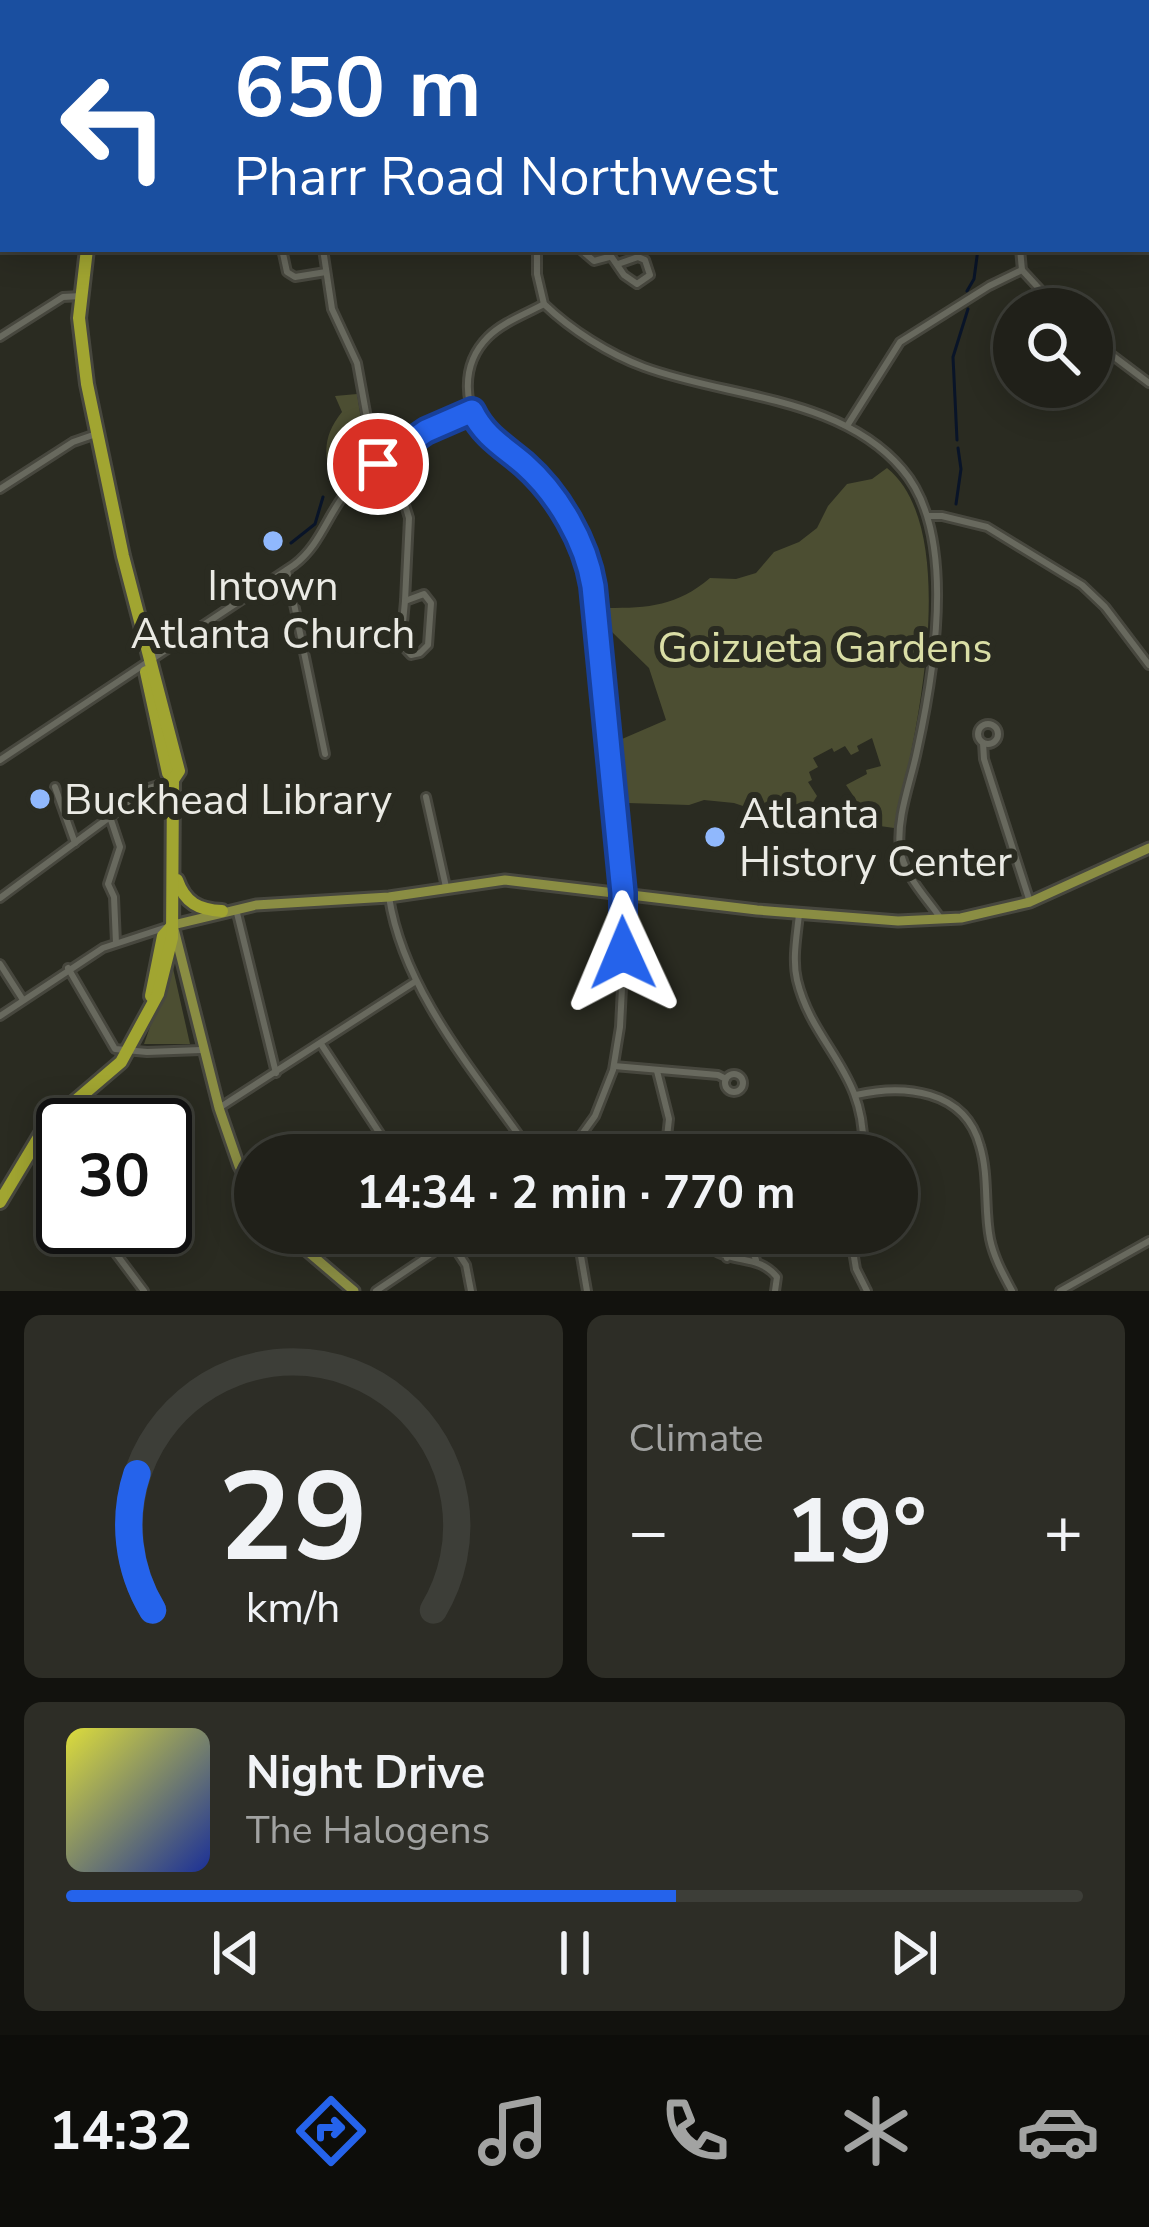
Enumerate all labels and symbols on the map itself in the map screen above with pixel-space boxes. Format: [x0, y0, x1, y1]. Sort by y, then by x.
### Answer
pin [327, 413, 429, 515]
marker: Intown Atlanta Church [260, 528, 286, 554]
place label: Intown Atlanta Church [131, 558, 415, 663]
park label: Goizueta Gardens [657, 620, 993, 677]
place label: Buckhead Library [64, 772, 393, 829]
marker: Buckhead Library [27, 786, 53, 812]
place label: Atlanta History Center [739, 786, 1012, 891]
marker: Atlanta History Center [702, 824, 728, 850]
position arrow [560, 890, 686, 1016]
speed limit sign: 30 [36, 1098, 192, 1254]

